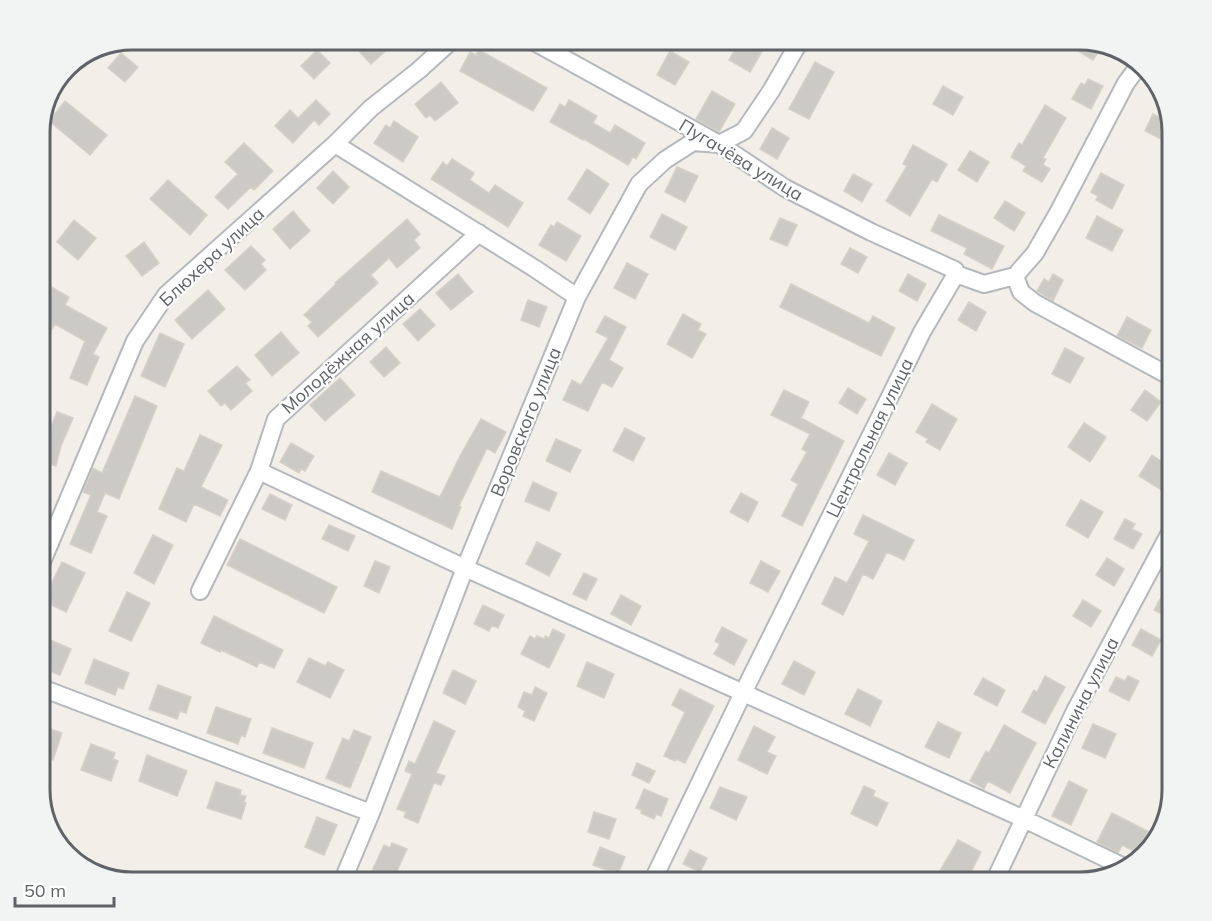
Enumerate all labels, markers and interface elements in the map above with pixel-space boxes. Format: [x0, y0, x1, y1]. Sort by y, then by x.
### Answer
street label: Пугачёва улица [675, 113, 808, 206]
street label: Блюхера улица [154, 202, 269, 311]
street label: Молодёжная улица [276, 287, 419, 418]
street label: Воровского улица [485, 344, 566, 500]
street label: Центральная улица [821, 354, 918, 521]
street label: Калинина улица [1038, 633, 1124, 772]
scale bar [15, 870, 114, 908]
text: 50 m [24, 879, 66, 902]

